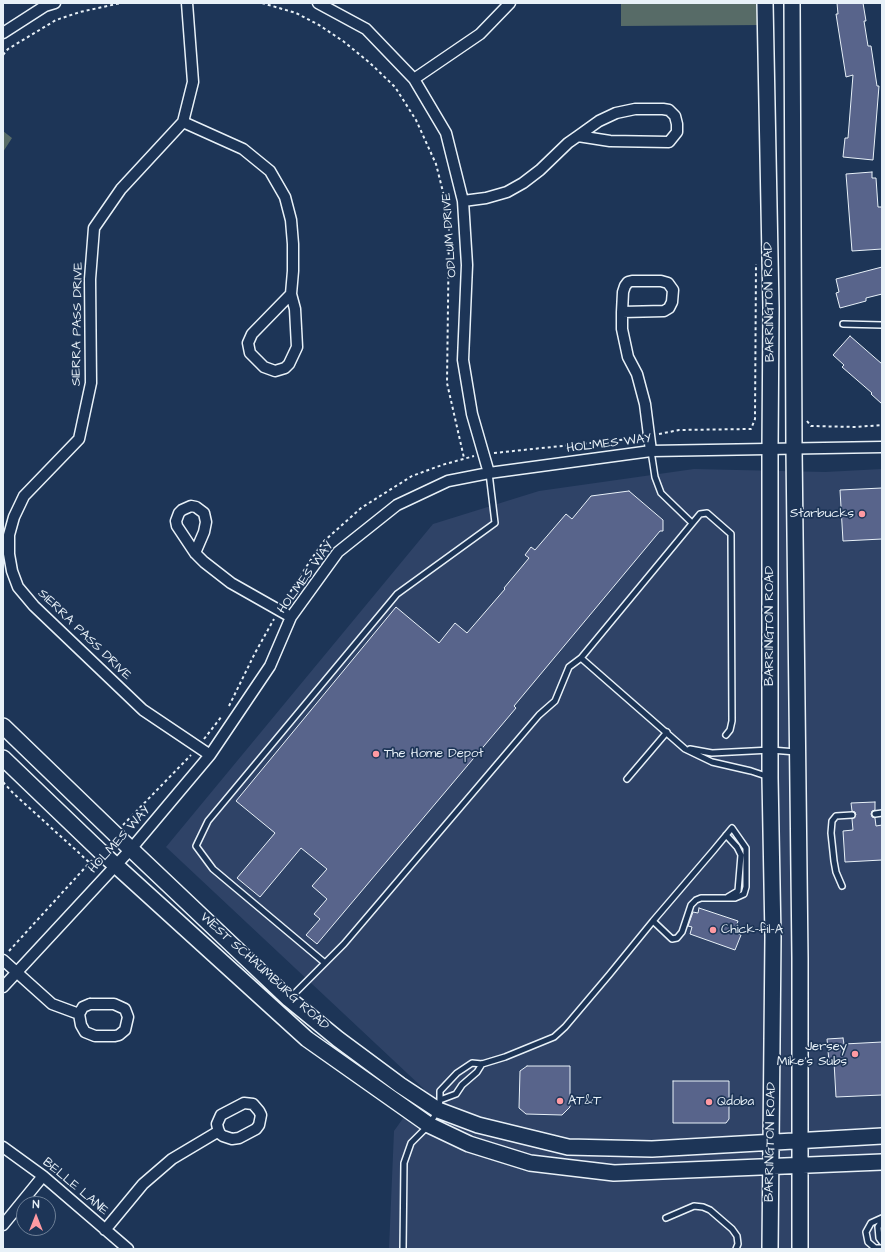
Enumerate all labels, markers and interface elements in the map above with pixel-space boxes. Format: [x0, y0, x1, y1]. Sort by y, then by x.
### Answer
street label: ODLUM DRIVE [439, 192, 461, 278]
street label: BARRINGTON ROAD [761, 242, 779, 362]
street label: SIERRA PASS DRIVE [69, 262, 87, 386]
street label: HOLMES WAY [566, 431, 652, 457]
place label: Starbucks [790, 506, 854, 522]
marker: Starbucks [857, 509, 867, 519]
street label: HOLMES WAY [275, 539, 337, 617]
street label: BARRINGTON ROAD [762, 566, 778, 686]
street label: SIERRA PASS DRIVE [34, 586, 134, 684]
place label: The Home Depot [384, 746, 484, 762]
marker: The Home Depot [371, 749, 381, 759]
street label: HOLMES WAY [86, 803, 154, 877]
street label: WEST SCHAUMBURG ROAD [196, 910, 332, 1034]
place label: Chick-fil-A [721, 922, 783, 938]
marker: Chick-fil-A [708, 925, 718, 935]
place label: Jersey Mike's Subs [777, 1039, 847, 1070]
marker: Jersey Mike's Subs [850, 1049, 860, 1059]
street label: BARRINGTON ROAD [762, 1082, 780, 1202]
place label: AT&T [568, 1093, 601, 1109]
place label: Qdoba [717, 1094, 754, 1110]
marker: AT&T [555, 1096, 565, 1106]
marker: Qdoba [704, 1097, 714, 1107]
street label: BELLE LANE [39, 1155, 111, 1219]
north arrow [16, 1196, 56, 1236]
text: N [33, 1197, 39, 1212]

